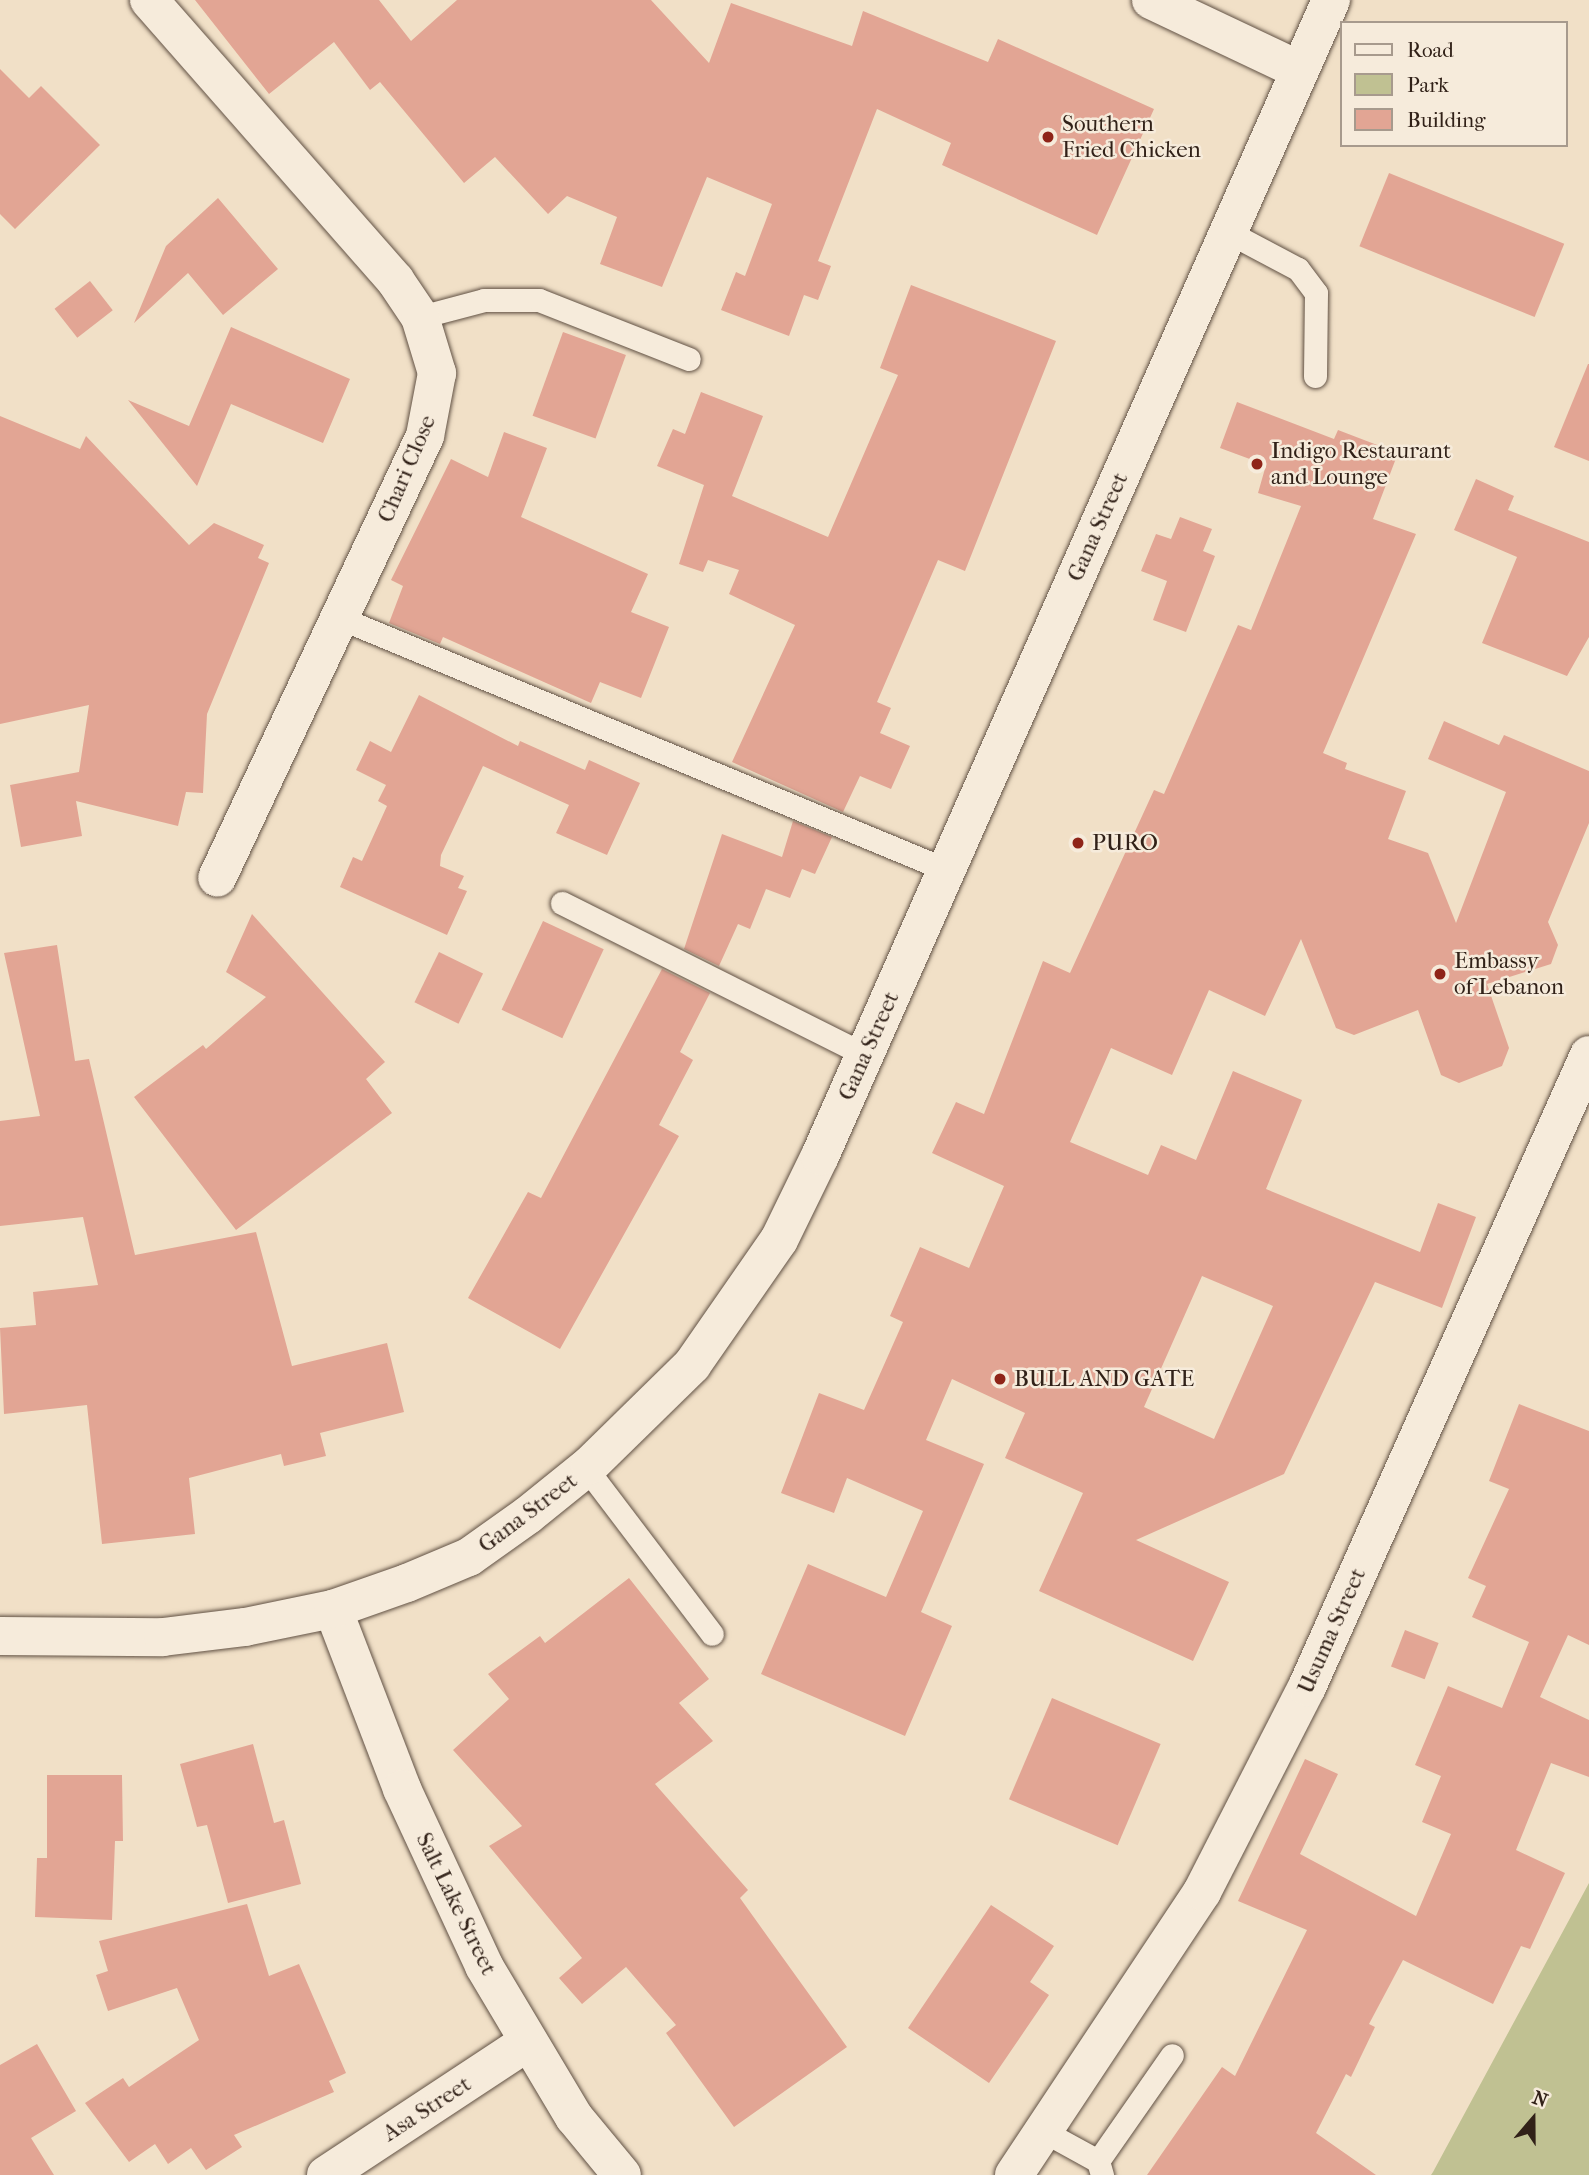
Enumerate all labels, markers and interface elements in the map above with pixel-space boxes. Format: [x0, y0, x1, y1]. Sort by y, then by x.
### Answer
legend [1340, 21, 1568, 147]
text: Road [1407, 38, 1454, 62]
text: Park [1407, 73, 1449, 97]
text: Building [1407, 108, 1485, 132]
place label: Southern Fried Chicken [1062, 110, 1201, 164]
marker: Southern Fried Chicken [1040, 129, 1056, 145]
street label: Chari Close [372, 411, 442, 527]
place label: Indigo Restaurant and Lounge [1271, 437, 1451, 491]
marker: Indigo Restaurant and Lounge [1249, 456, 1265, 472]
street label: Gana Street [1062, 468, 1134, 586]
place label: PURO [1092, 829, 1158, 857]
marker: PURO [1070, 835, 1086, 851]
place label: Embassy of Lebanon [1454, 947, 1564, 1001]
marker: Embassy of Lebanon [1432, 966, 1448, 982]
street label: Gana Street [833, 987, 905, 1105]
place label: BULL AND GATE [1014, 1365, 1194, 1393]
marker: BULL AND GATE [992, 1371, 1008, 1387]
street label: Gana Street [473, 1467, 583, 1559]
street label: Usuma Street [1292, 1564, 1372, 1698]
street label: Salt Lake Street [410, 1828, 502, 1980]
street label: Asa Street [378, 2070, 476, 2148]
north arrow [1498, 2084, 1568, 2154]
text: N [1530, 2086, 1551, 2112]

